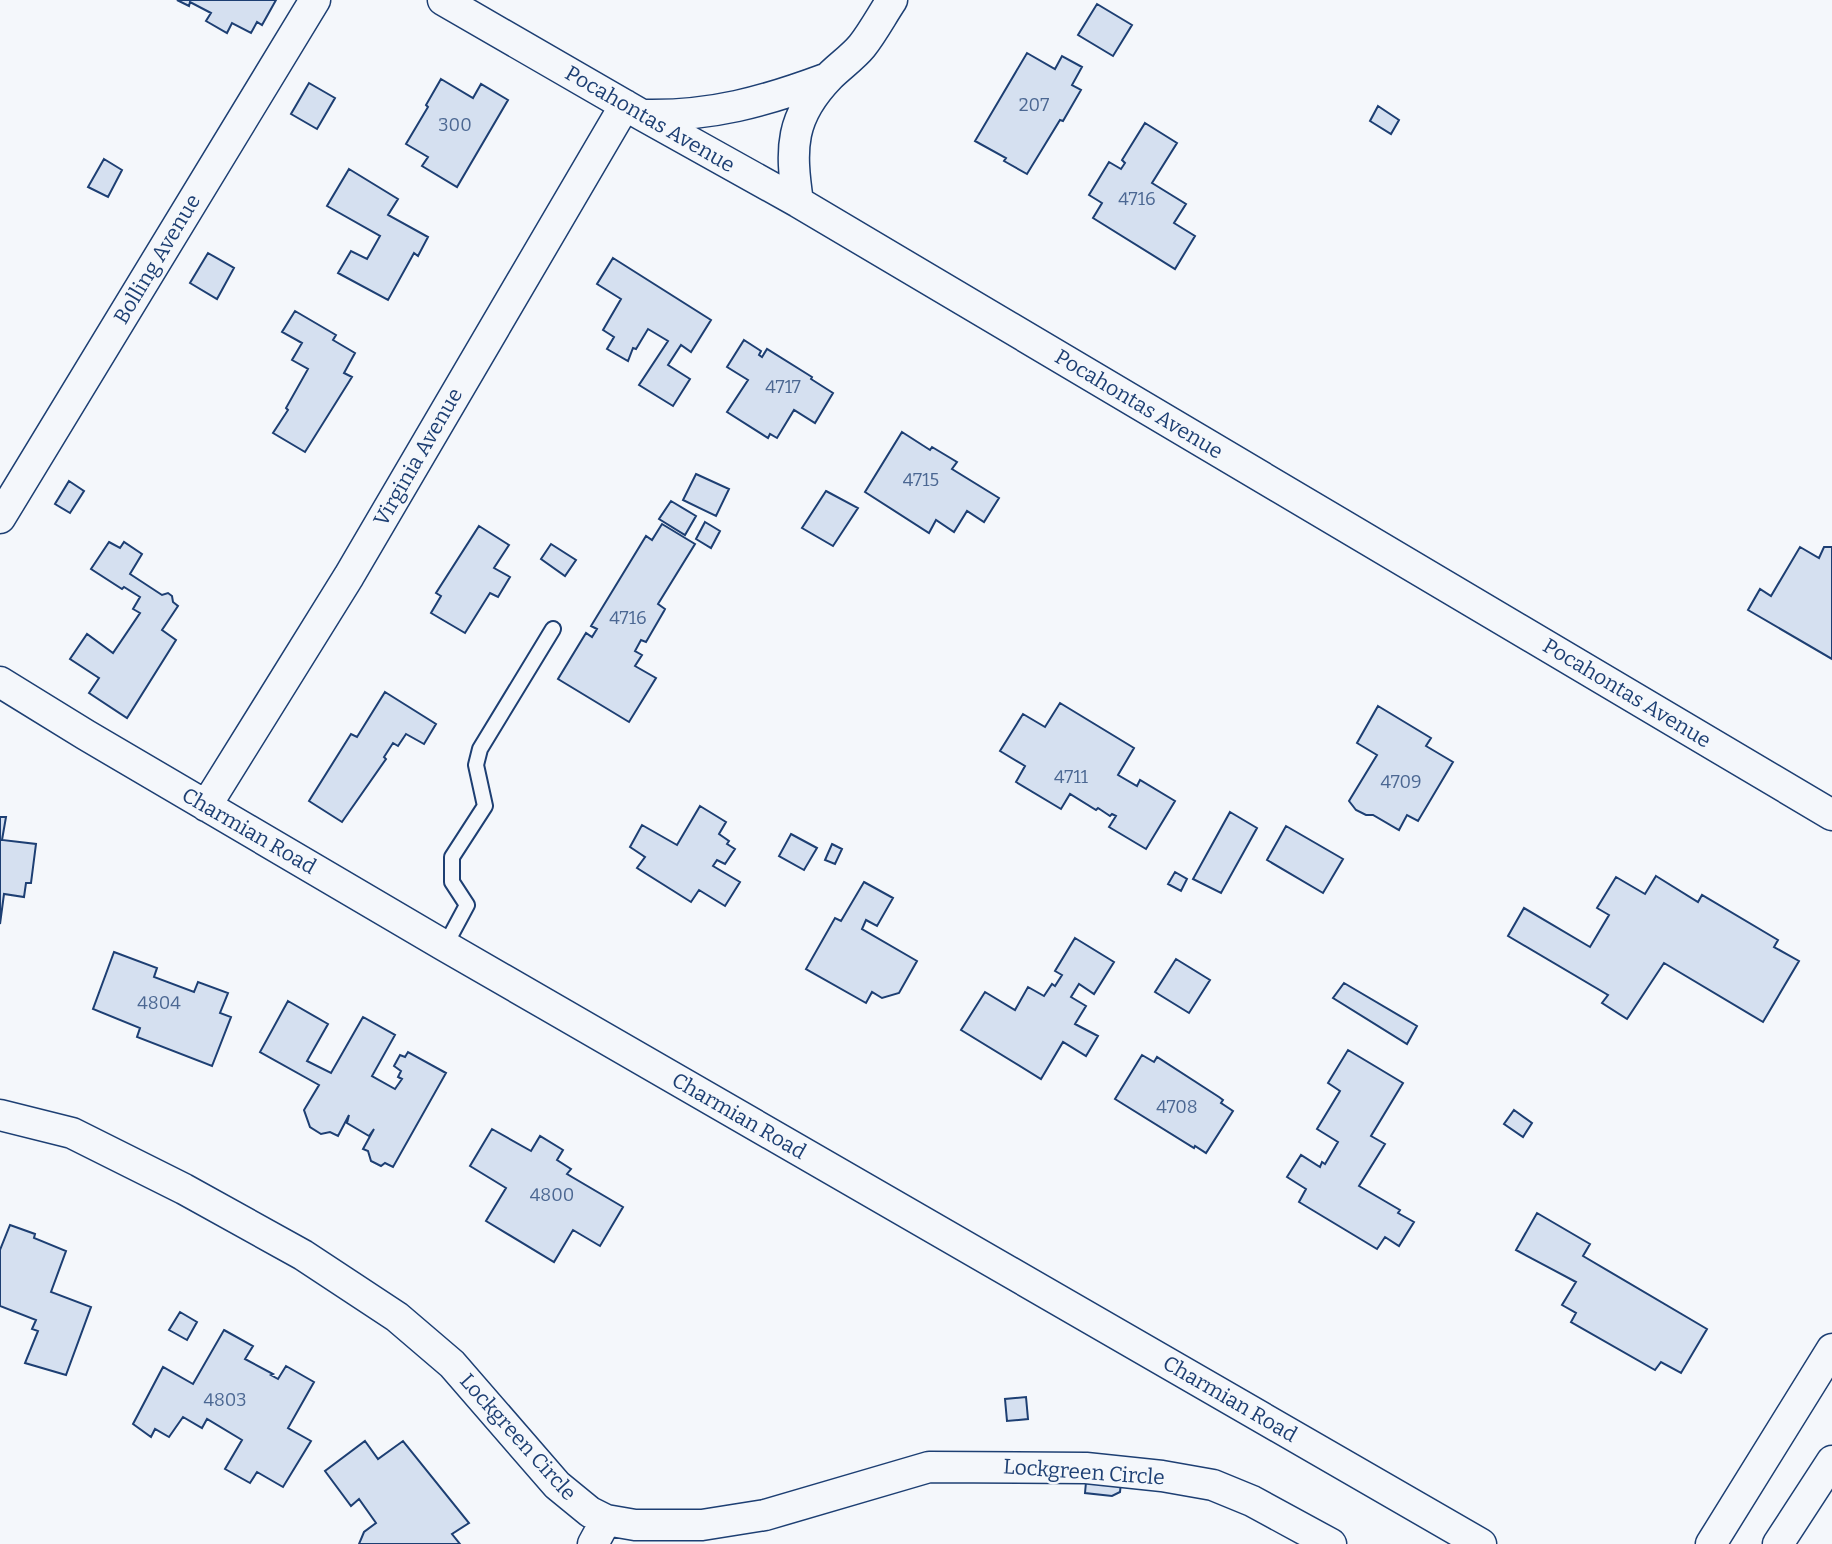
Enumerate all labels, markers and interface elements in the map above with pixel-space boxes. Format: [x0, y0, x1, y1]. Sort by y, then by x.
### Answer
street label: Pocahontas Avenue [561, 60, 739, 178]
house number: 207 [1019, 94, 1049, 116]
house number: 300 [438, 114, 472, 136]
house number: 4716 [1118, 188, 1156, 210]
street label: Bolling Avenue [108, 189, 206, 329]
street label: Pocahontas Avenue [1050, 344, 1228, 464]
house number: 4717 [765, 376, 801, 398]
street label: Virginia Avenue [368, 383, 468, 531]
house number: 4715 [903, 469, 939, 491]
house number: 4716 [609, 607, 647, 629]
street label: Pocahontas Avenue [1538, 633, 1716, 753]
house number: 4711 [1054, 766, 1089, 788]
house number: 4709 [1380, 771, 1422, 793]
street label: Charmian Road [177, 782, 321, 880]
house number: 4804 [137, 992, 181, 1014]
street label: Charmian Road [667, 1067, 811, 1165]
house number: 4708 [1156, 1096, 1198, 1118]
house number: 4800 [530, 1184, 574, 1206]
street label: Charmian Road [1158, 1350, 1302, 1448]
street label: Lockgreen Circle [454, 1368, 582, 1506]
house number: 4803 [203, 1389, 247, 1411]
street label: Lockgreen Circle [1002, 1453, 1166, 1491]

